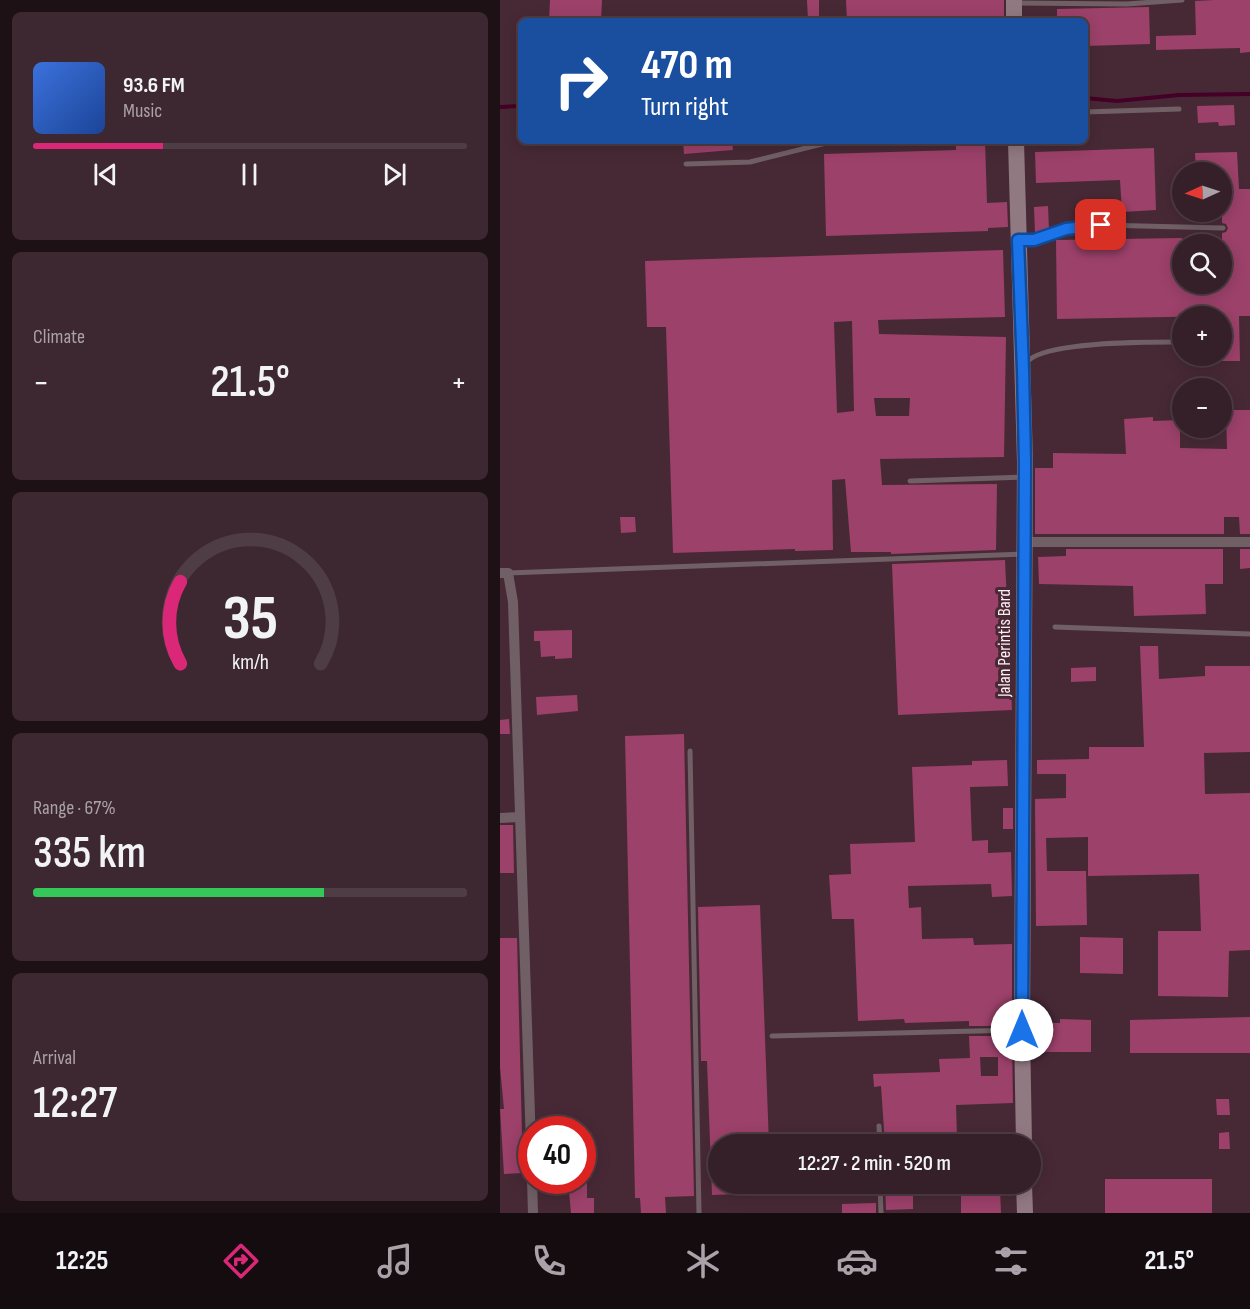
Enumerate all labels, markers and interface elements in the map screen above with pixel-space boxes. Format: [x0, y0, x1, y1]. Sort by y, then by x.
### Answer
text: 470 m [641, 40, 733, 91]
icon: right [542, 42, 620, 120]
text: 93.6 FM [123, 72, 185, 99]
text: Turn right [641, 91, 728, 123]
text: Music [123, 99, 162, 123]
icon: previous [89, 158, 122, 191]
icon: pause [233, 158, 266, 191]
icon: next [378, 158, 411, 191]
north arrow [1172, 162, 1232, 222]
map controls [1172, 162, 1232, 438]
pin [1075, 199, 1126, 250]
icon: arrive [1084, 208, 1117, 241]
button: search [1172, 234, 1232, 294]
button: + [1172, 306, 1232, 366]
text: Climate [33, 325, 85, 349]
text: 21.5° [210, 355, 290, 410]
text: − [33, 363, 49, 403]
text: + [451, 363, 467, 403]
button: − [1172, 378, 1232, 438]
text: 35 [222, 582, 278, 657]
street label: Jalan Perintis Bard [994, 589, 1015, 698]
text: km/h [231, 650, 269, 675]
text: Range · 67% [33, 796, 116, 820]
text: 335 km [33, 826, 146, 881]
position arrow [990, 998, 1054, 1062]
text: Arrival [33, 1046, 76, 1070]
text: 12:27 [33, 1076, 117, 1131]
speed limit sign: 40 [518, 1116, 596, 1194]
text: 12:27 · 2 min · 520 m [798, 1150, 951, 1177]
icon: directions [220, 1240, 262, 1282]
icon: music [374, 1240, 416, 1282]
icon: phone [528, 1240, 570, 1282]
icon: climate [682, 1240, 724, 1282]
icon: car [836, 1240, 878, 1282]
icon: filters [990, 1240, 1032, 1282]
text: 12:25 [56, 1245, 108, 1277]
text: 21.5° [1144, 1245, 1194, 1277]

